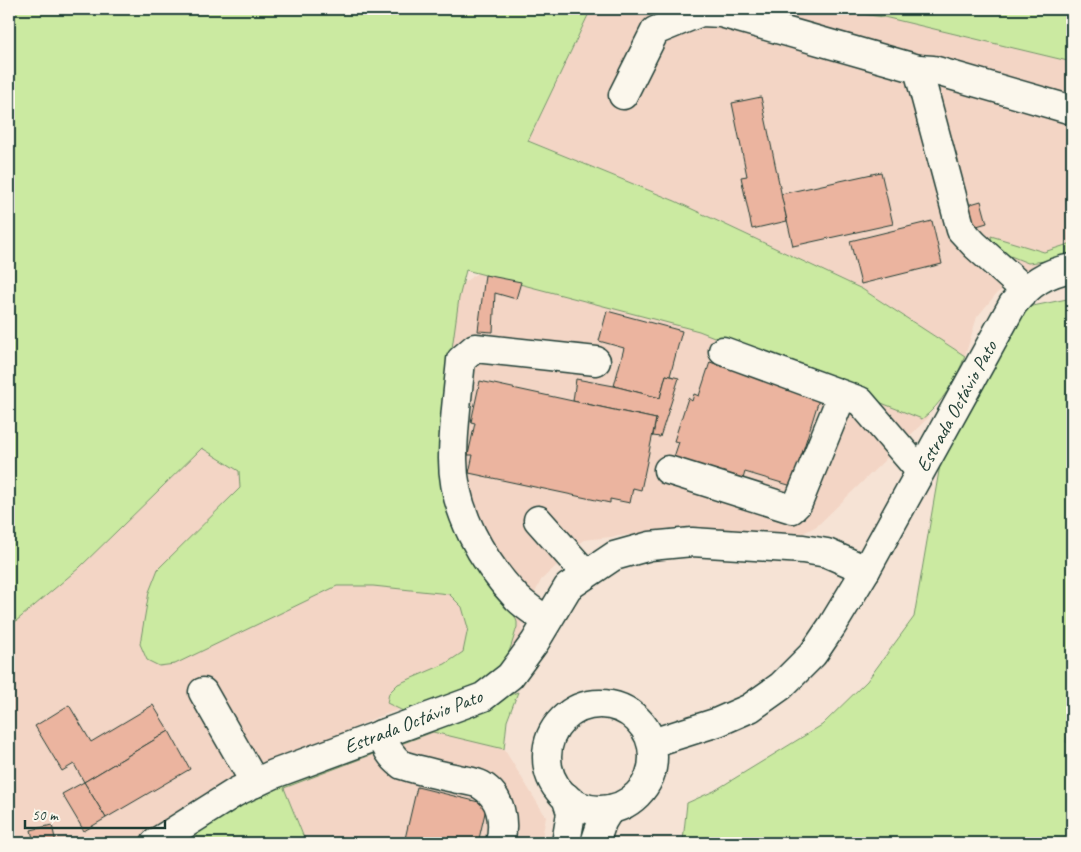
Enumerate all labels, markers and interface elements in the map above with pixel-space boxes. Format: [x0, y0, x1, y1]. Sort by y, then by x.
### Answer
street label: Estrada Octávio Pato [910, 336, 1003, 476]
street label: Estrada Octávio Pato [341, 683, 487, 759]
scale bar [25, 797, 165, 829]
text: 50 m [32, 806, 59, 825]

